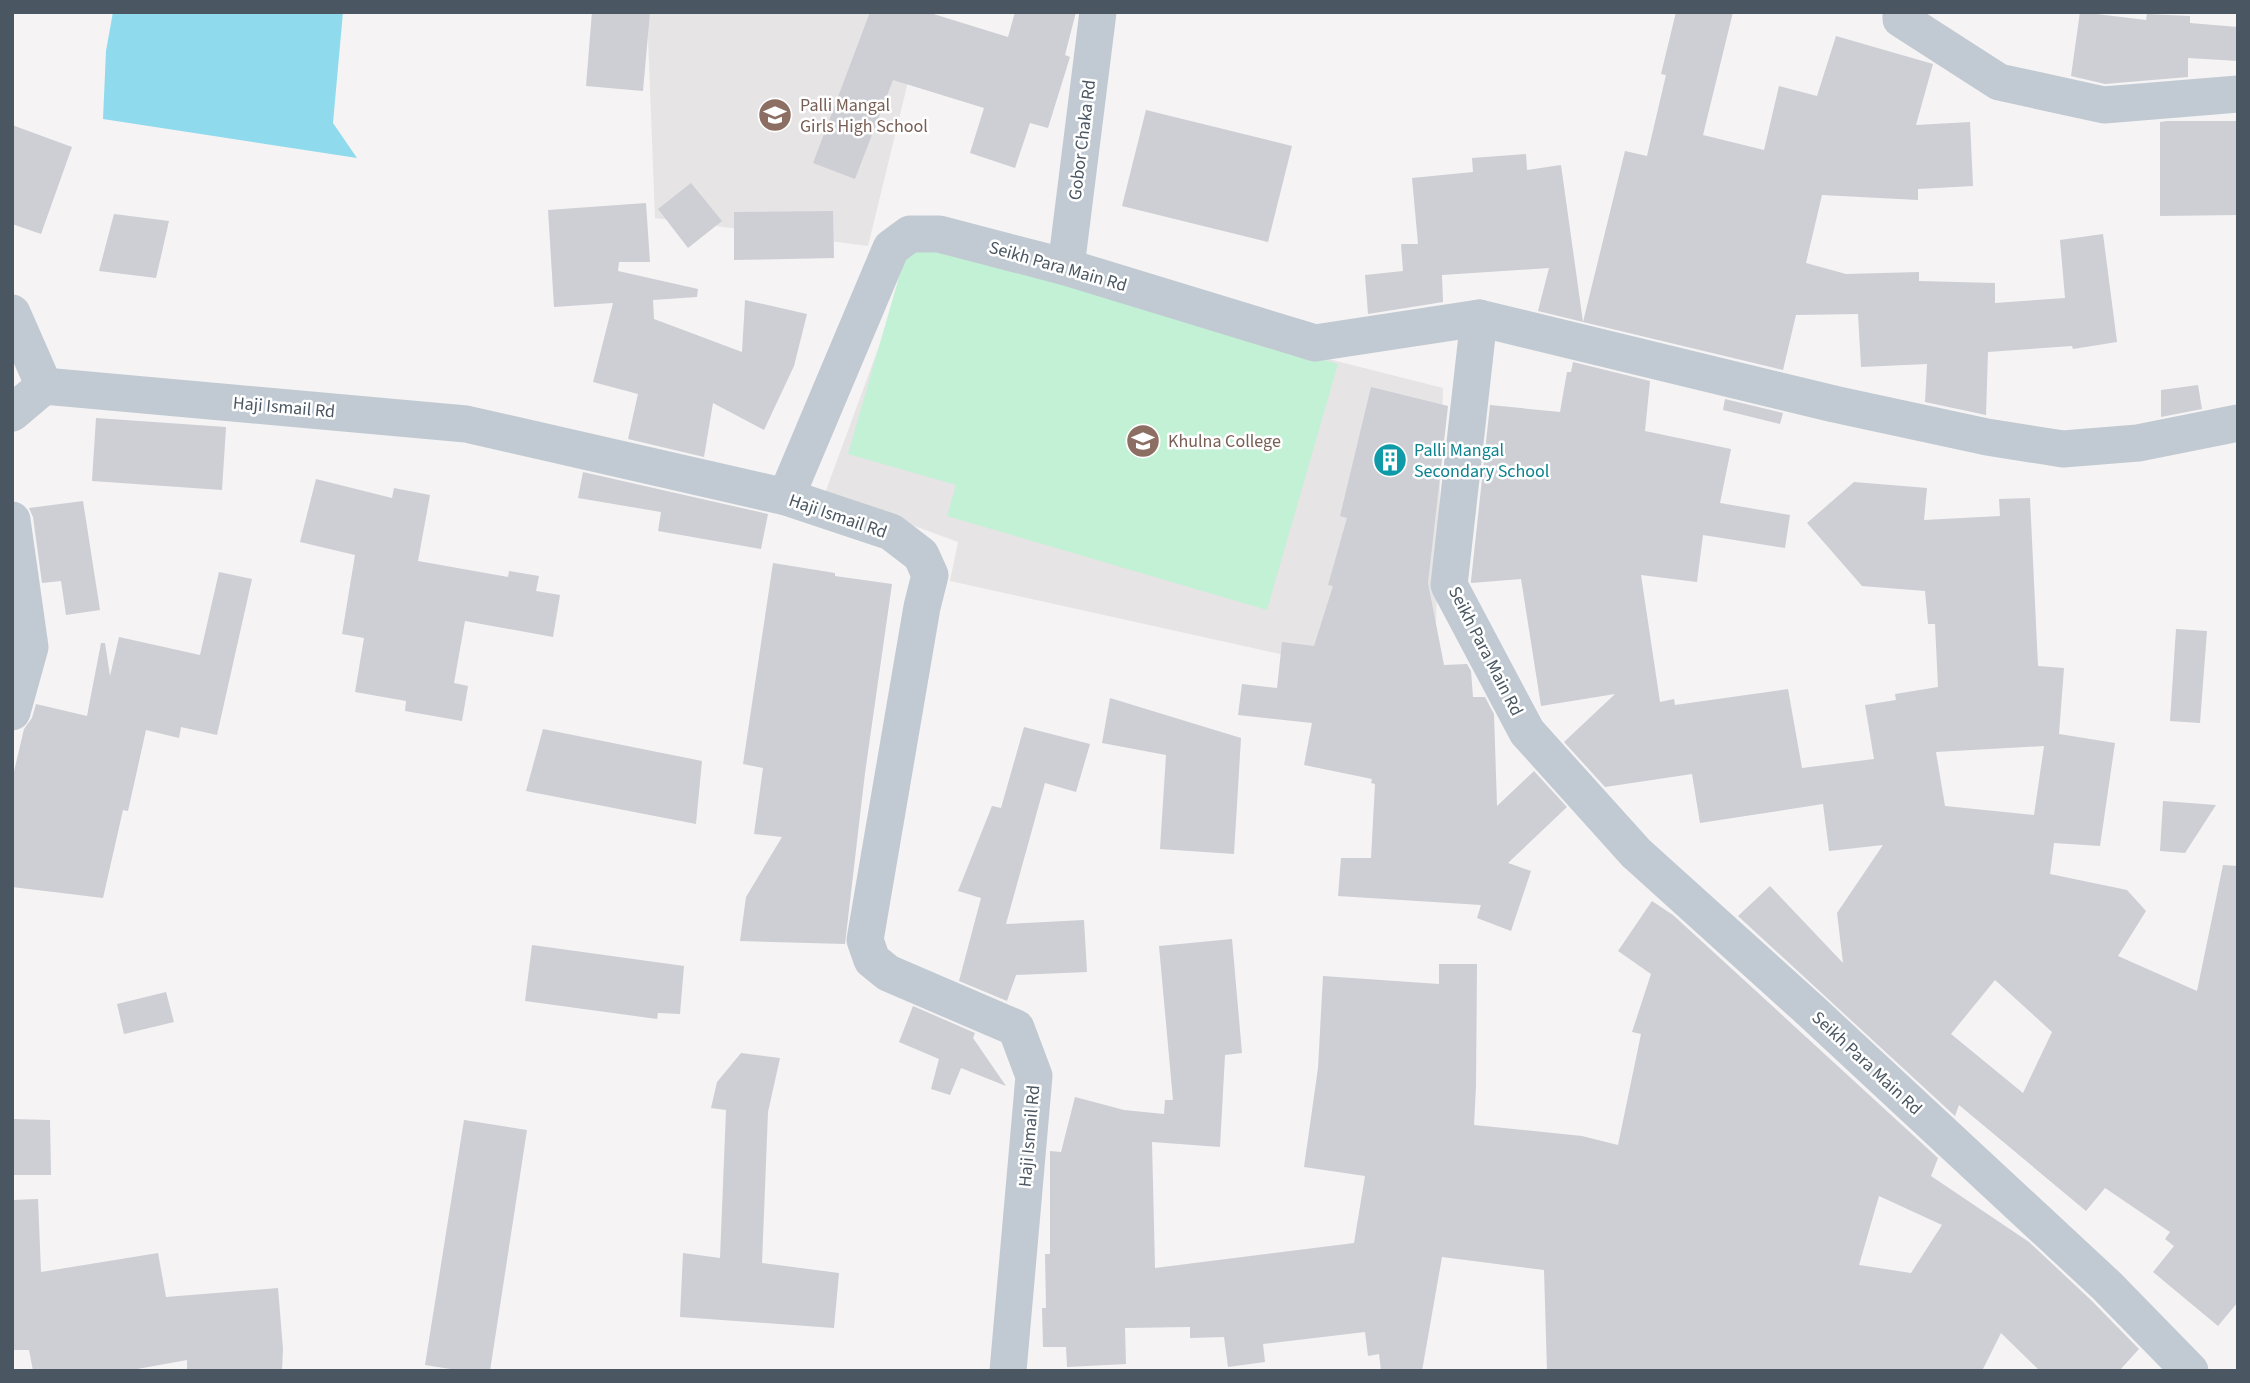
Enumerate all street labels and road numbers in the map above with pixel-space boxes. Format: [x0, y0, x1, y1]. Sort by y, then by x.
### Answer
street label: Gobor Chaka Rd [1063, 78, 1102, 202]
street label: Seikh Para Main Rd [986, 235, 1130, 298]
street label: Haji Ismail Rd [232, 391, 336, 424]
street label: Haji Ismail Rd [785, 488, 890, 545]
street label: Seikh Para Main Rd [1442, 582, 1529, 720]
street label: Seikh Para Main Rd [1806, 1006, 1927, 1121]
street label: Haji Ismail Rd [1013, 1084, 1046, 1188]

